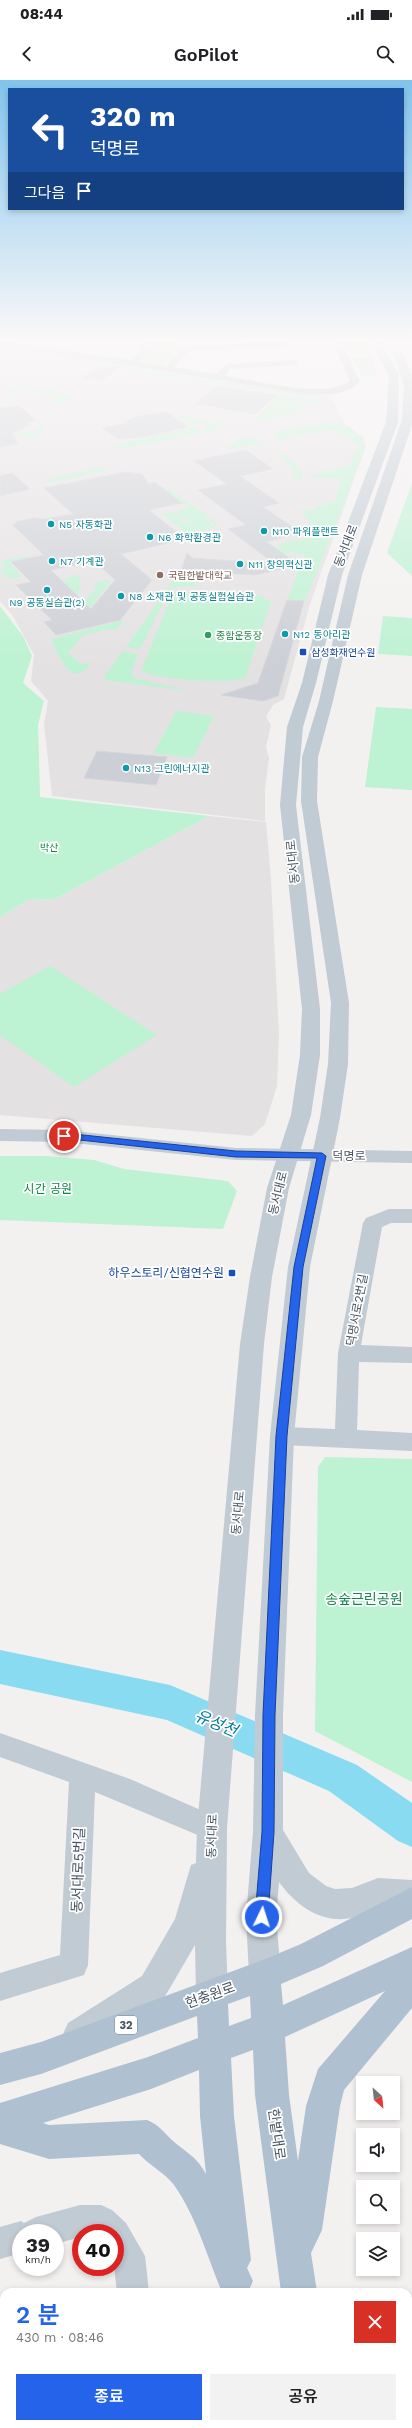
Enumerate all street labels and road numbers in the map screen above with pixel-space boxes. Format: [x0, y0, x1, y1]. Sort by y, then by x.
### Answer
street label: 동서대로 [332, 523, 360, 569]
street label: 동서대로 [284, 839, 302, 885]
street label: 덕명로 [332, 1149, 366, 1163]
street label: 동서대로 [266, 1170, 290, 1216]
street label: 덕명서로2번길 [344, 1273, 370, 1347]
street label: 동서대로 [229, 1490, 247, 1536]
street label: 동서대로 [204, 1814, 220, 1858]
street label: 동서대로5번길 [69, 1827, 87, 1913]
street label: 현충원로 [183, 1979, 237, 2011]
road number: 32 [115, 2016, 137, 2034]
street label: 한밭대로 [265, 2107, 289, 2161]

